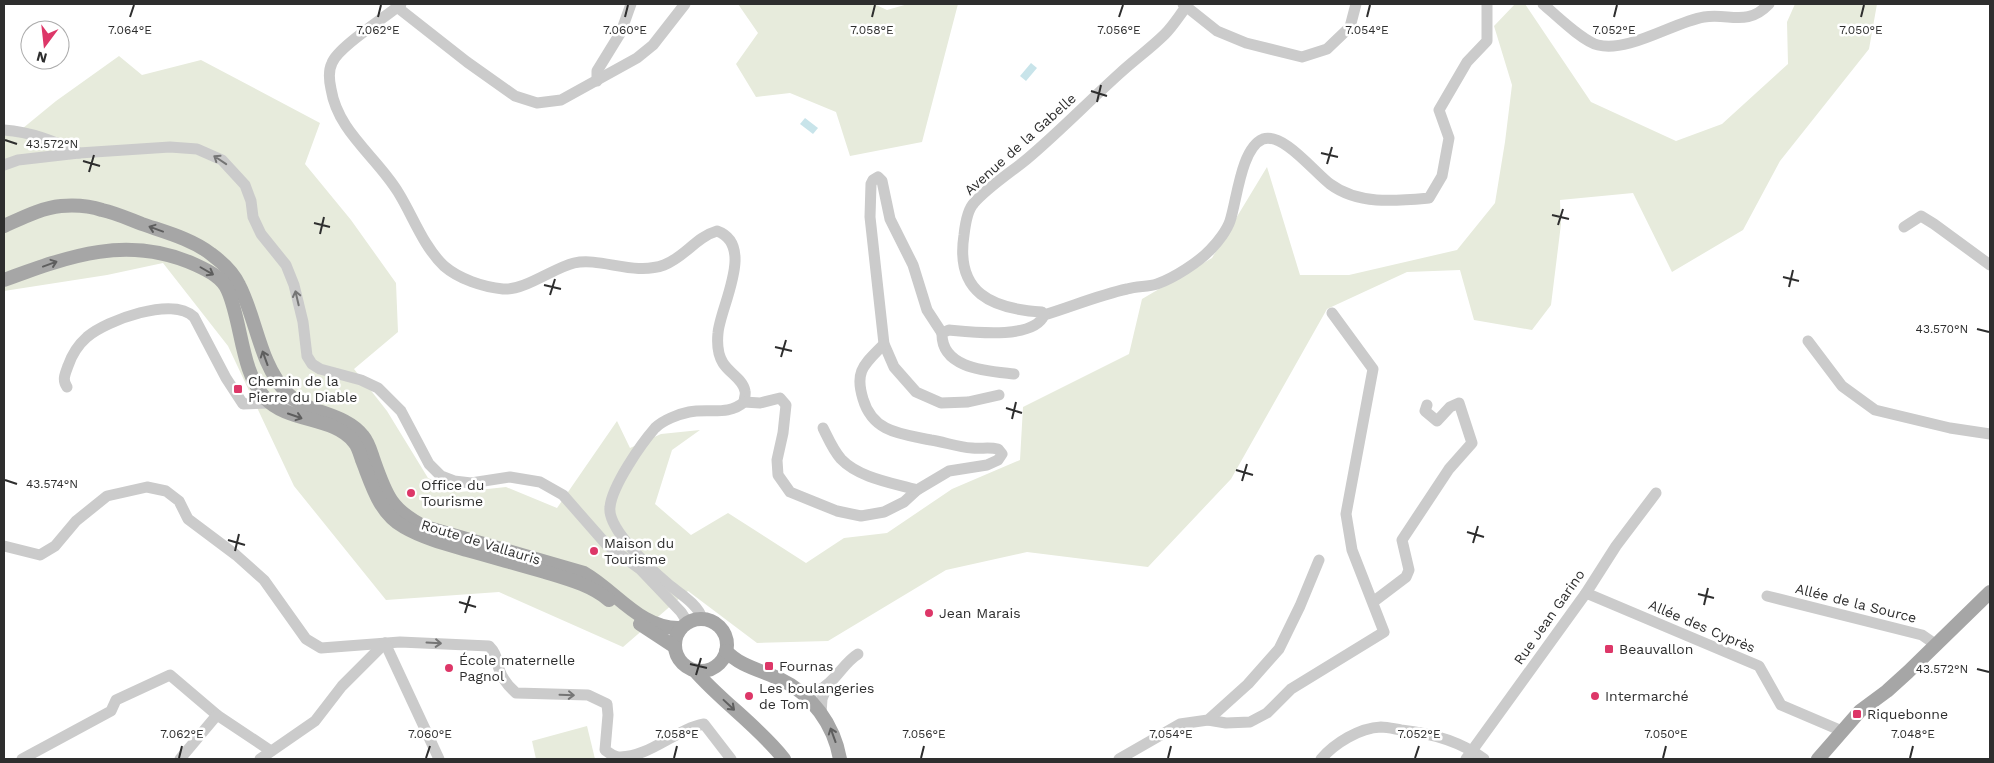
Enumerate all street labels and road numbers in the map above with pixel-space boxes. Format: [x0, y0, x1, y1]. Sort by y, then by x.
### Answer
street label: Avenue de la Gabelle [961, 90, 1079, 198]
street label: Route de Vallauris [419, 516, 543, 568]
street label: Rue Jean Garino [1510, 566, 1588, 668]
street label: Allée de la Source [1794, 580, 1918, 626]
street label: Allée des Cyprès [1646, 596, 1758, 656]

